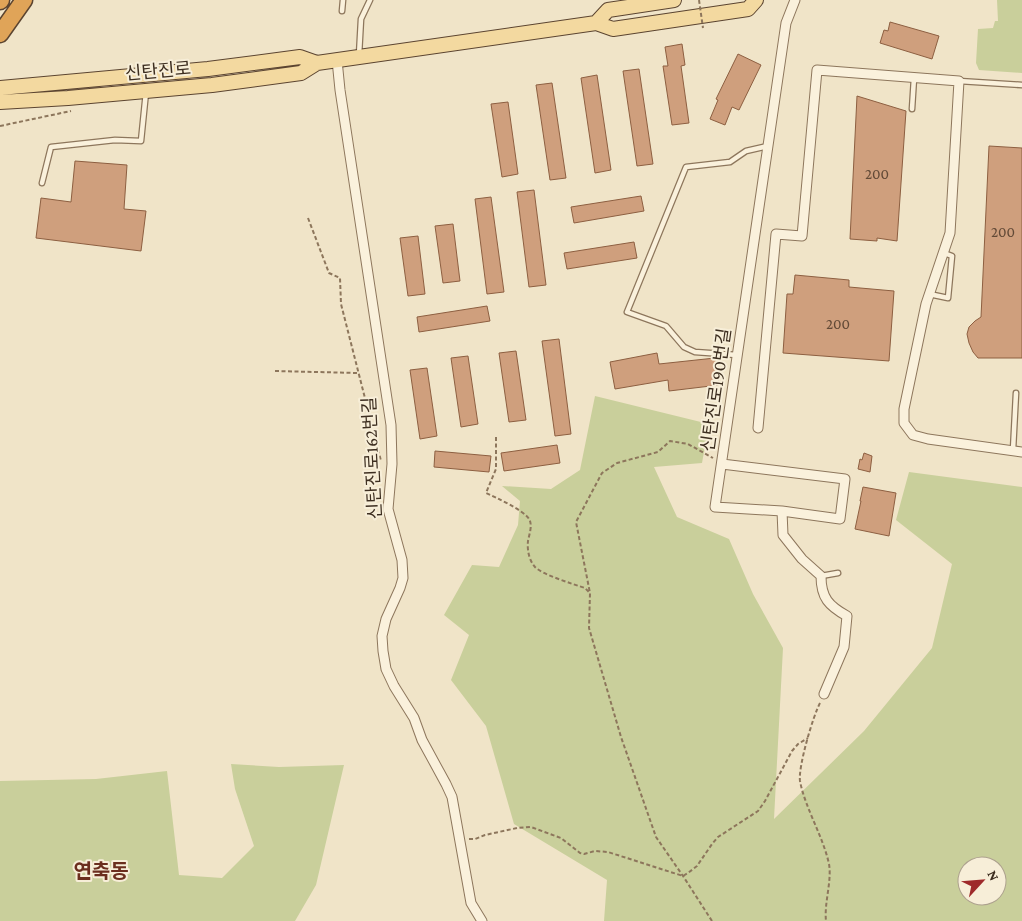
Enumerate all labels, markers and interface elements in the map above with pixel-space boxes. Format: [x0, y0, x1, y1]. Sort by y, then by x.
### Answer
street label: 신탄진로 [124, 58, 192, 84]
house number: 200 [865, 166, 889, 182]
house number: 200 [991, 224, 1015, 240]
house number: 200 [826, 316, 850, 332]
street label: 신탄진로190번길 [697, 327, 735, 453]
street label: 신탄진로162번길 [359, 396, 385, 520]
north arrow [957, 856, 1007, 906]
district label: 연축동 [73, 860, 129, 882]
text: N [984, 868, 1003, 884]

